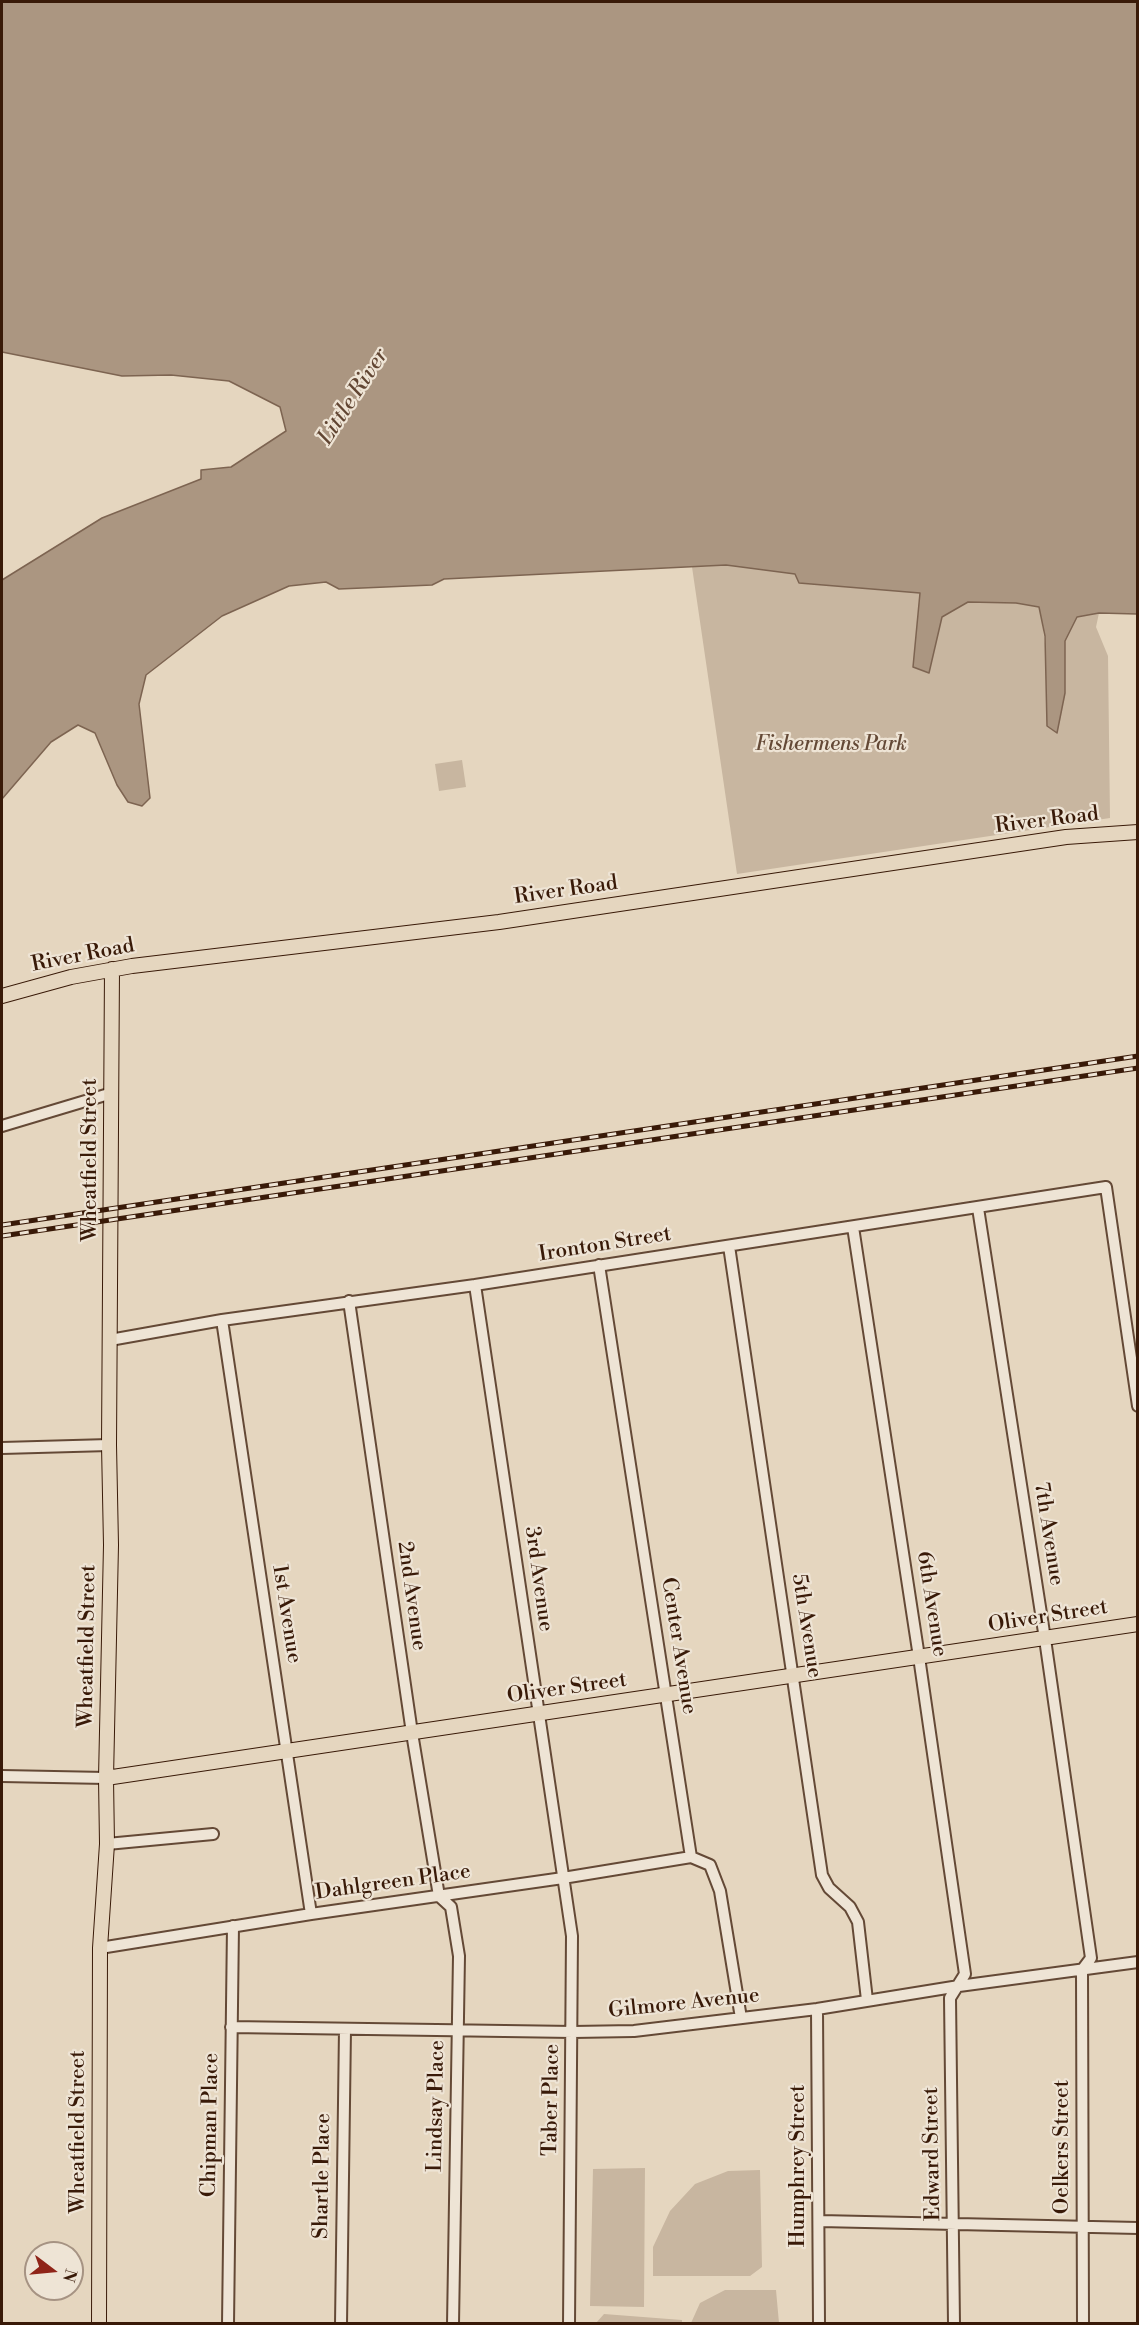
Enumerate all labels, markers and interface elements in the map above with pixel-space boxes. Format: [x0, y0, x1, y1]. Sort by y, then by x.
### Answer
water label: Little River [313, 344, 395, 450]
park label: Fishermens Park [755, 732, 907, 758]
street label: River Road [994, 802, 1100, 840]
street label: River Road [513, 871, 619, 911]
street label: River Road [29, 934, 137, 978]
street label: Wheatfield Street [78, 1078, 104, 1242]
street label: Ironton Street [537, 1222, 673, 1268]
street label: 7th Avenue [1027, 1481, 1069, 1587]
street label: 3rd Avenue [518, 1525, 558, 1633]
street label: 2nd Avenue [391, 1540, 431, 1652]
street label: 6th Avenue [910, 1549, 952, 1659]
street label: 1st Avenue [266, 1563, 306, 1665]
street label: Wheatfield Street [74, 1564, 102, 1728]
street label: 5th Avenue [785, 1572, 827, 1680]
street label: Center Avenue [655, 1576, 701, 1716]
street label: Oliver Street [986, 1595, 1110, 1639]
street label: Oliver Street [505, 1668, 629, 1710]
street label: Dahlgreen Place [314, 1860, 472, 1906]
street label: Gilmore Avenue [607, 1984, 761, 2024]
street label: Lindsay Place [423, 2040, 451, 2172]
street label: Taber Place [538, 2044, 566, 2156]
street label: Wheatfield Street [66, 2050, 92, 2214]
street label: Chipman Place [197, 2053, 225, 2197]
street label: Oelkers Street [1050, 2080, 1076, 2214]
street label: Humphrey Street [786, 2085, 812, 2247]
street label: Edward Street [919, 2087, 947, 2221]
street label: Shartle Place [309, 2113, 337, 2239]
north arrow [24, 2241, 84, 2301]
text: N [58, 2267, 81, 2284]

